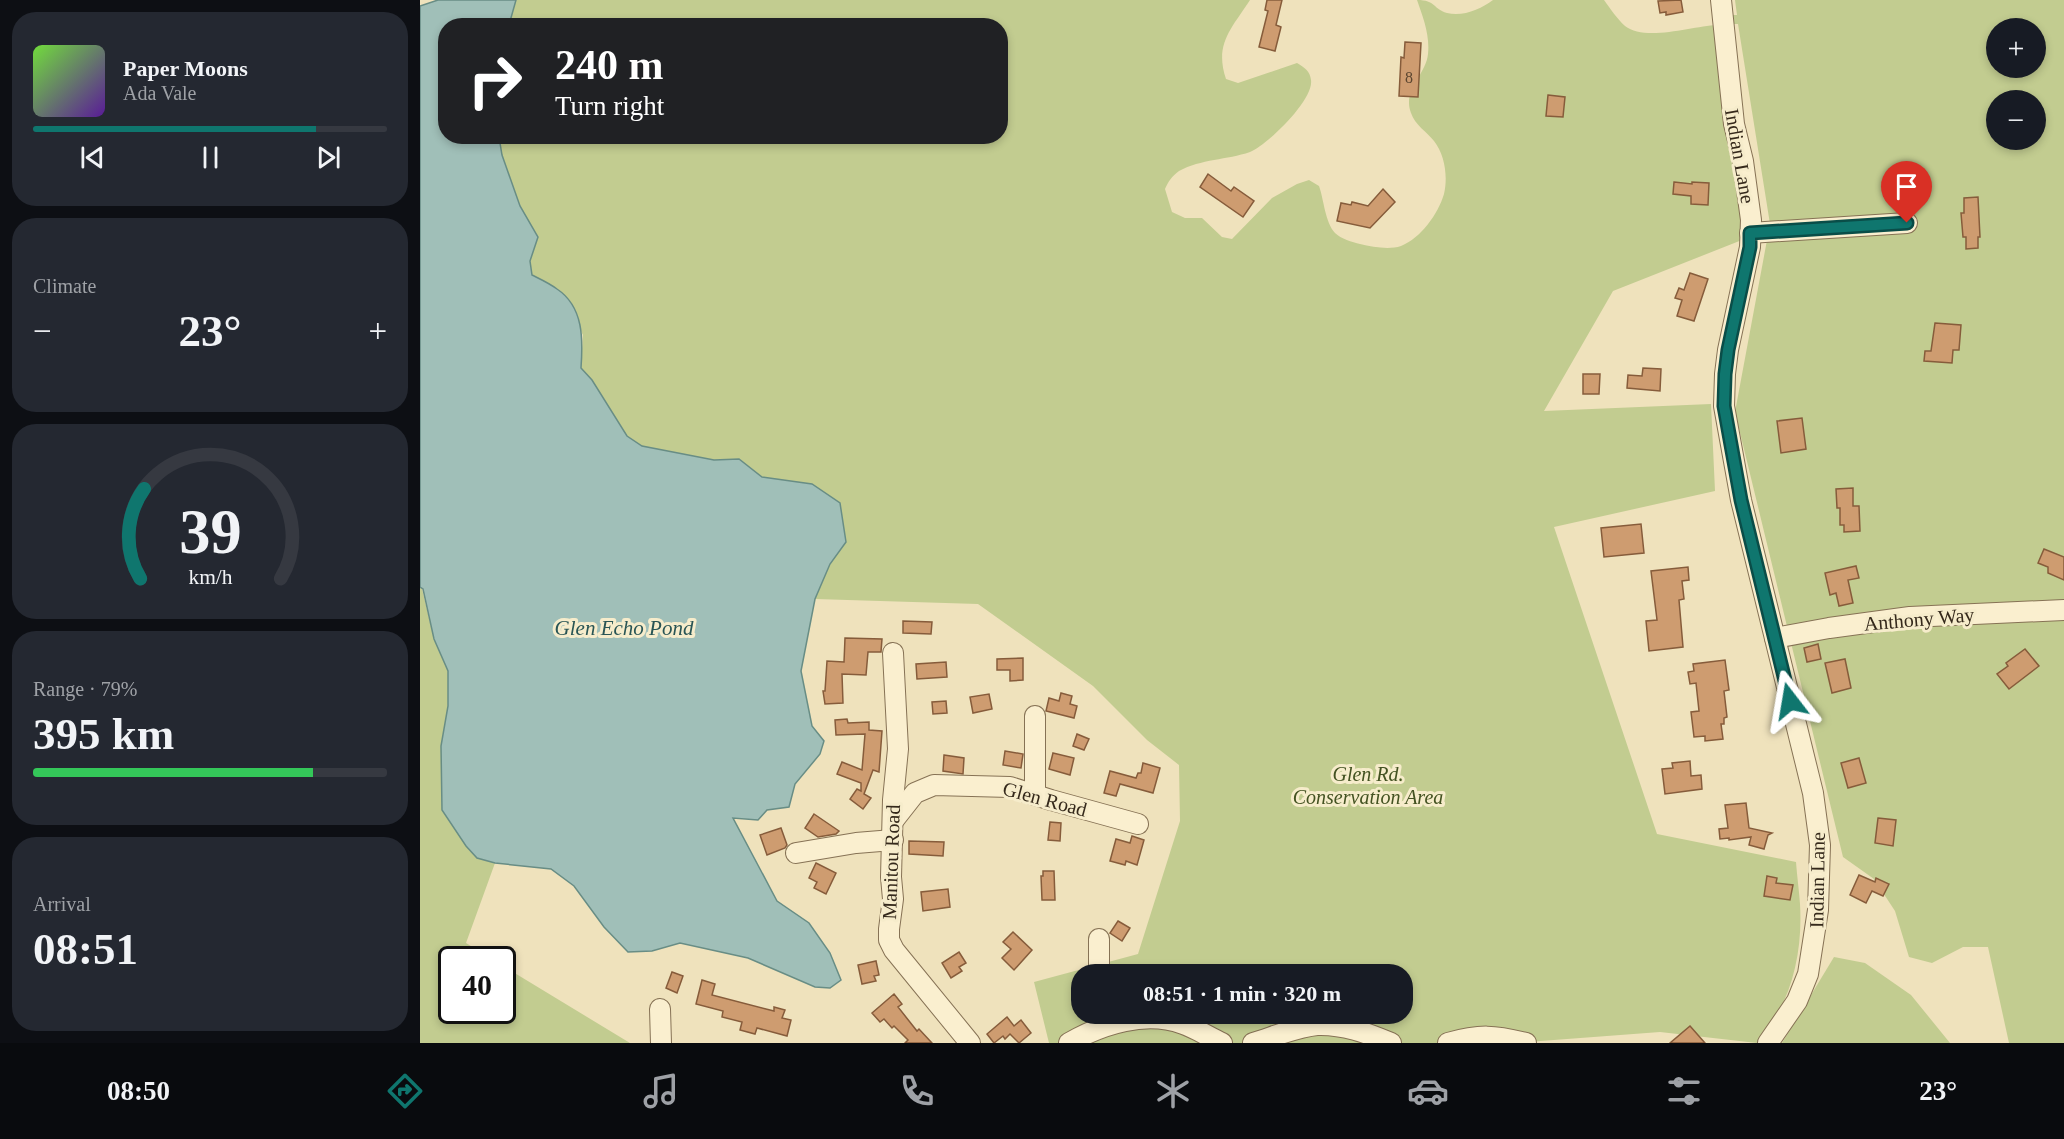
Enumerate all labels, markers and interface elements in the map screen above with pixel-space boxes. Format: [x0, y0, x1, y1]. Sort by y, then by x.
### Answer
map controls [1986, 18, 2046, 150]
button: + [1986, 18, 2046, 78]
icon: right [456, 42, 534, 120]
text: 240 m [555, 42, 664, 88]
text: Paper Moons [123, 56, 248, 81]
house number: 8 [1405, 69, 1413, 86]
text: Ada Vale [123, 82, 197, 104]
button: − [1986, 90, 2046, 150]
text: Turn right [555, 91, 664, 121]
street label: Indian Lane [1721, 107, 1759, 205]
icon: previous [76, 141, 109, 174]
icon: pause [194, 141, 227, 174]
icon: next [312, 141, 345, 174]
pin [1881, 161, 1932, 223]
icon: arrive [1890, 170, 1923, 203]
text: Climate [33, 275, 96, 297]
text: 23° [179, 306, 242, 356]
text: − [33, 313, 52, 349]
text: + [368, 313, 387, 349]
text: 39 [179, 497, 241, 566]
text: km/h [188, 565, 232, 589]
street label: Anthony Way [1863, 603, 1975, 636]
water label: Glen Echo Pond [555, 616, 694, 640]
position arrow [1758, 669, 1822, 733]
text: Range · 79% [33, 678, 137, 700]
text: 395 km [33, 709, 174, 759]
park label: Glen Rd. Conservation Area [1293, 763, 1443, 808]
street label: Glen Road [1001, 777, 1089, 821]
street label: Manitou Road [878, 804, 904, 920]
street label: Indian Lane [1805, 832, 1829, 928]
text: Arrival [33, 893, 91, 915]
text: 08:51 [33, 924, 138, 974]
speed limit sign: 40 [438, 946, 516, 1024]
text: 08:51 · 1 min · 320 m [1143, 981, 1341, 1006]
icon: directions [384, 1070, 426, 1112]
icon: music [640, 1070, 682, 1112]
icon: phone [896, 1070, 938, 1112]
icon: climate [1152, 1070, 1194, 1112]
icon: car [1407, 1070, 1449, 1112]
icon: filters [1663, 1070, 1705, 1112]
text: 08:50 [107, 1076, 170, 1106]
text: 23° [1919, 1076, 1957, 1106]

